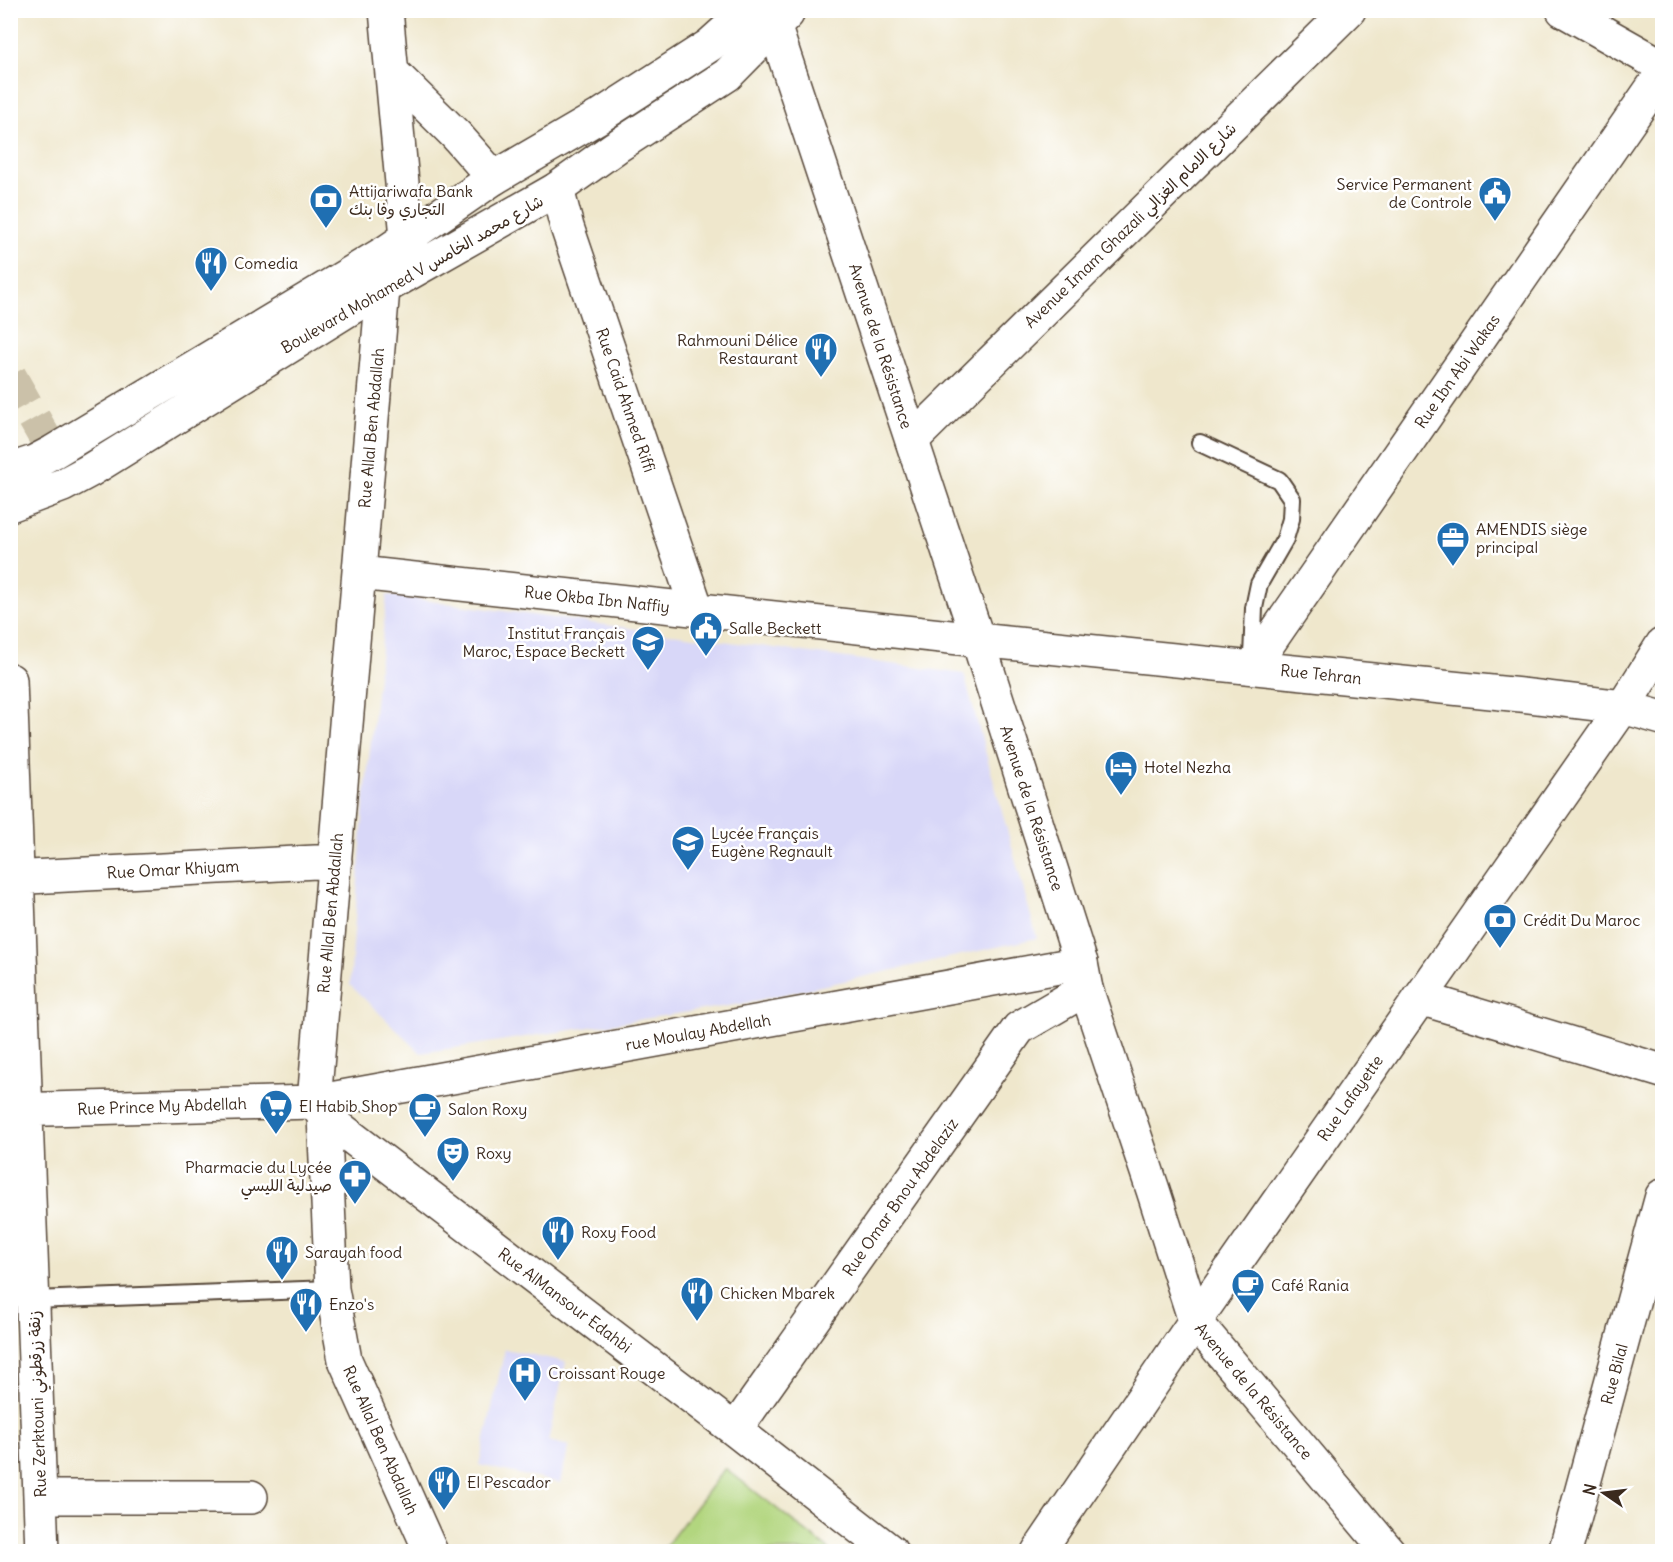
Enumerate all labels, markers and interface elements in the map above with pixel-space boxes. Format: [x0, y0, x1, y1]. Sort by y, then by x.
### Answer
street label: Avenue Imam Ghazali شارع الامام الغزالي [1020, 118, 1244, 335]
place label: Service Permanent de Controle [1337, 174, 1473, 212]
public building icon: Service Permanent de Controle [1477, 175, 1513, 222]
place label: Attijariwafa Bank التجاري وفا بنك [349, 181, 473, 221]
bank icon: Attijariwafa Bank التجاري وفا بنك [308, 182, 344, 229]
street label: Boulevard Mohamed V شارع محمد الخامس [277, 190, 548, 359]
restaurant icon: Comedia [193, 245, 229, 292]
place label: Comedia [234, 253, 298, 273]
street label: Avenue de la Résistance [845, 261, 917, 431]
street label: Rue Ibn Abi Wakas [1410, 310, 1504, 432]
street label: Rue Caid Ahmed Riffi [592, 325, 660, 475]
place label: Rahmouni Délice Restaurant [677, 330, 799, 368]
restaurant icon: Rahmouni Délice Restaurant [803, 331, 839, 378]
street label: Rue Allal Ben Abdallah [354, 347, 388, 509]
place label: AMENDIS siège principal [1476, 519, 1587, 557]
office icon: AMENDIS siège principal [1435, 520, 1471, 567]
street label: Rue Okba Ibn Naffiy [523, 581, 671, 617]
public building icon: Salle Beckett [688, 610, 724, 657]
place label: Salle Beckett [729, 618, 822, 638]
place label: Institut Français Maroc, Espace Beckett [462, 623, 626, 661]
school or university icon: Institut Français Maroc, Espace Beckett [630, 624, 666, 671]
street label: Rue Tehran [1279, 660, 1363, 688]
street label: Avenue de la Résistance [996, 723, 1068, 893]
hotel icon: Hotel Nezha [1103, 749, 1139, 796]
place label: Hotel Nezha [1144, 757, 1231, 777]
place label: Lycée Français Eugène Regnault [711, 823, 833, 861]
school or university icon: Lycée Français Eugène Regnault [670, 824, 706, 871]
street label: Rue Allal Ben Abdallah [313, 832, 347, 994]
street label: Rue Omar Khiyam [106, 856, 240, 882]
bank icon: Crédit Du Maroc [1482, 902, 1518, 949]
place label: Crédit Du Maroc [1523, 910, 1640, 930]
street label: rue Moulay Abdellah [624, 1009, 772, 1055]
street label: Rue Lafayette [1313, 1051, 1387, 1145]
supermarket icon: El Habib Shop [258, 1088, 294, 1135]
cafe icon: Salon Roxy [407, 1091, 443, 1138]
street label: Rue Prince My Abdellah [77, 1093, 247, 1119]
place label: El Habib Shop [299, 1096, 398, 1116]
place label: Salon Roxy [448, 1099, 527, 1119]
street label: Rue Omar Bnou Abdelaziz [838, 1114, 962, 1280]
theatre icon: Roxy [435, 1135, 471, 1182]
place label: Roxy [476, 1143, 512, 1163]
place label: Pharmacie du Lycée صيدلية الليسي [185, 1157, 332, 1200]
pharmacy icon: Pharmacie du Lycée صيدلية الليسي [337, 1158, 373, 1205]
restaurant icon: Roxy Food [540, 1214, 576, 1261]
place label: Roxy Food [581, 1222, 656, 1242]
restaurant icon: Sarayah food [264, 1234, 300, 1281]
place label: Sarayah food [305, 1242, 402, 1262]
street label: Rue AlMansour Edahbi [494, 1243, 636, 1357]
cafe icon: Café Rania [1230, 1267, 1266, 1314]
restaurant icon: Chicken Mbarek [679, 1275, 715, 1322]
place label: Café Rania [1271, 1275, 1349, 1295]
place label: Chicken Mbarek [720, 1283, 835, 1303]
restaurant icon: Enzo's [288, 1286, 324, 1333]
place label: Enzo's [329, 1294, 374, 1314]
street label: Rue Zerktouni زنقة زرقطوني [24, 1310, 55, 1498]
street label: Avenue de la Résistance [1191, 1318, 1317, 1464]
street label: Rue Bilal [1596, 1341, 1632, 1407]
hospital icon: Croissant Rouge [507, 1355, 543, 1402]
street label: Rue Allal Ben Abdallah [339, 1362, 423, 1518]
place label: Croissant Rouge [548, 1363, 665, 1383]
north arrow [1574, 1463, 1634, 1523]
restaurant icon: El Pescador [426, 1464, 462, 1511]
place label: El Pescador [467, 1472, 551, 1492]
text: N [1578, 1482, 1600, 1497]

